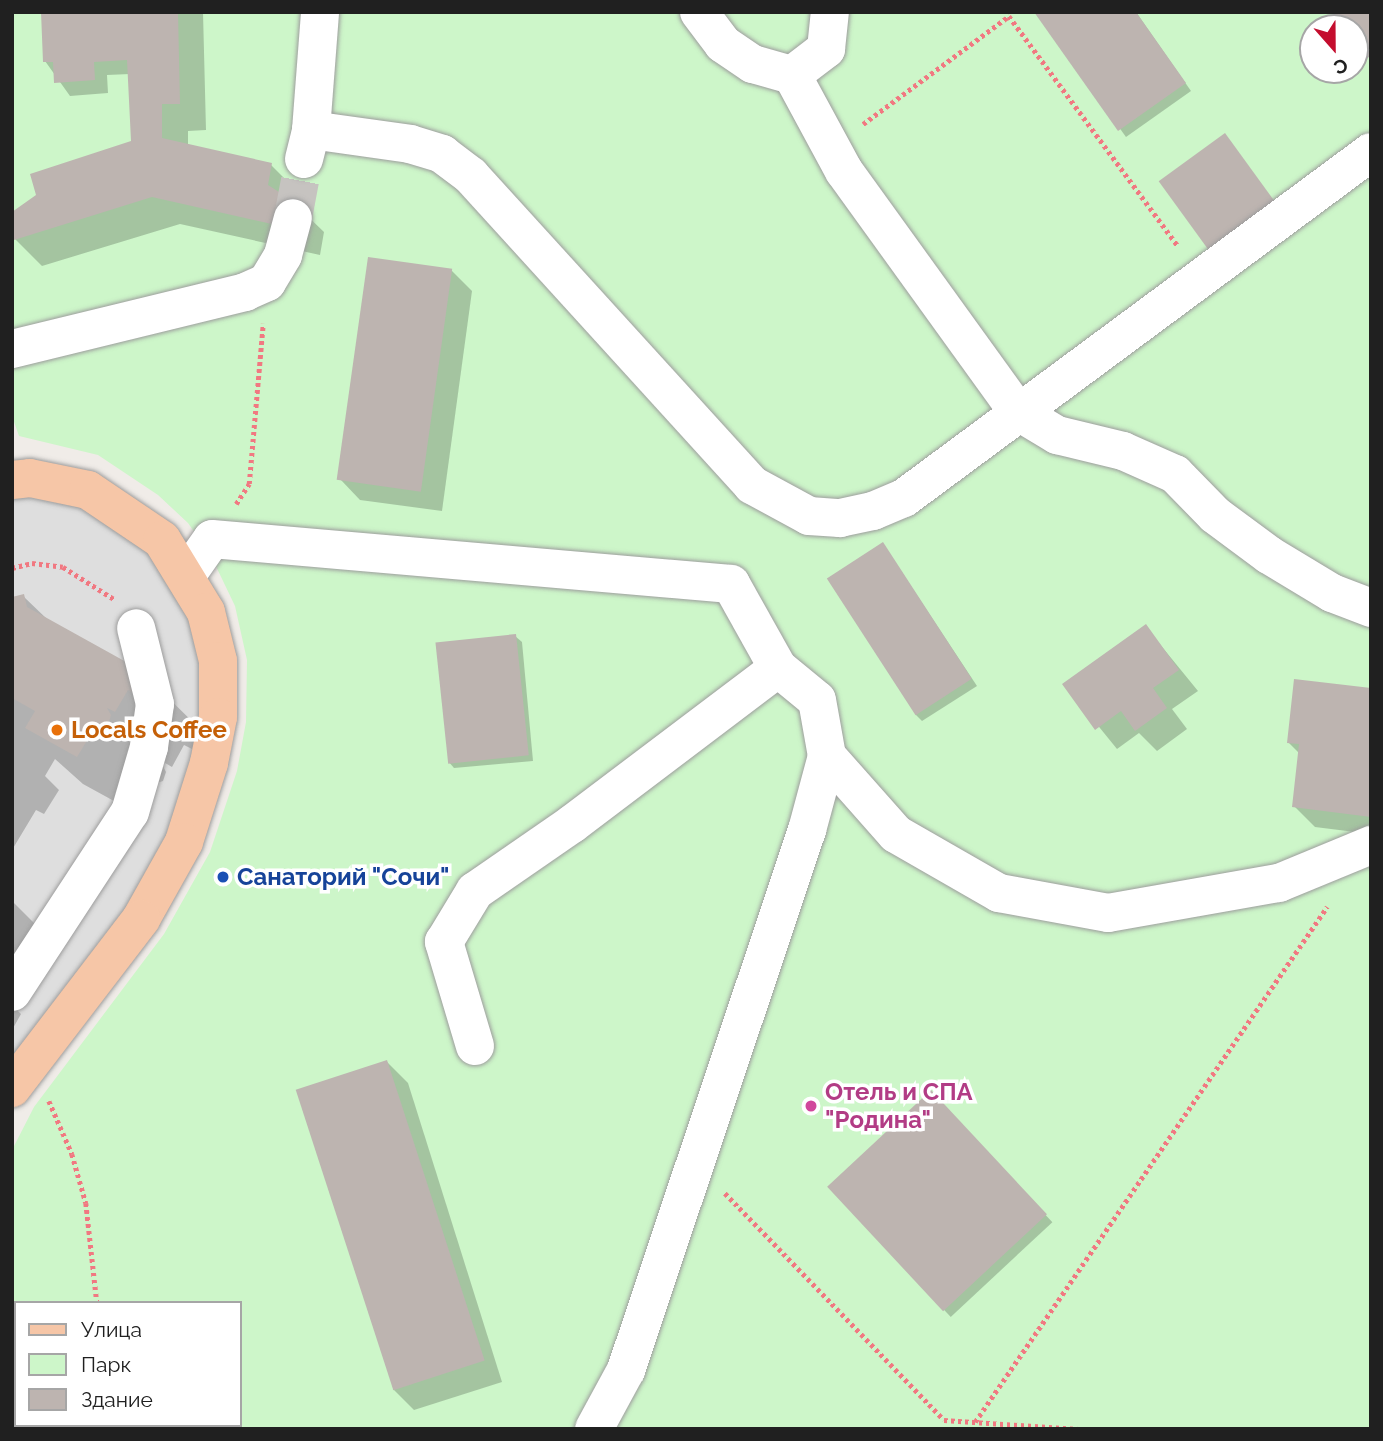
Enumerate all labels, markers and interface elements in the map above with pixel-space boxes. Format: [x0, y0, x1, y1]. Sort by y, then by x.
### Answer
north arrow [1299, 14, 1369, 84]
text: С [1331, 54, 1351, 79]
place label: Locals Coffee [71, 716, 227, 744]
marker: Locals Coffee [49, 722, 65, 738]
place label: Санаторий "Сочи" [237, 863, 450, 891]
marker: Санаторий "Сочи" [215, 869, 231, 885]
place label: Отель и СПА "Родина" [825, 1078, 973, 1134]
marker: Отель и СПА "Родина" [803, 1098, 819, 1114]
legend [14, 1301, 242, 1427]
text: Улица [81, 1317, 142, 1342]
text: Парк [81, 1352, 131, 1377]
text: Здание [81, 1387, 153, 1412]

